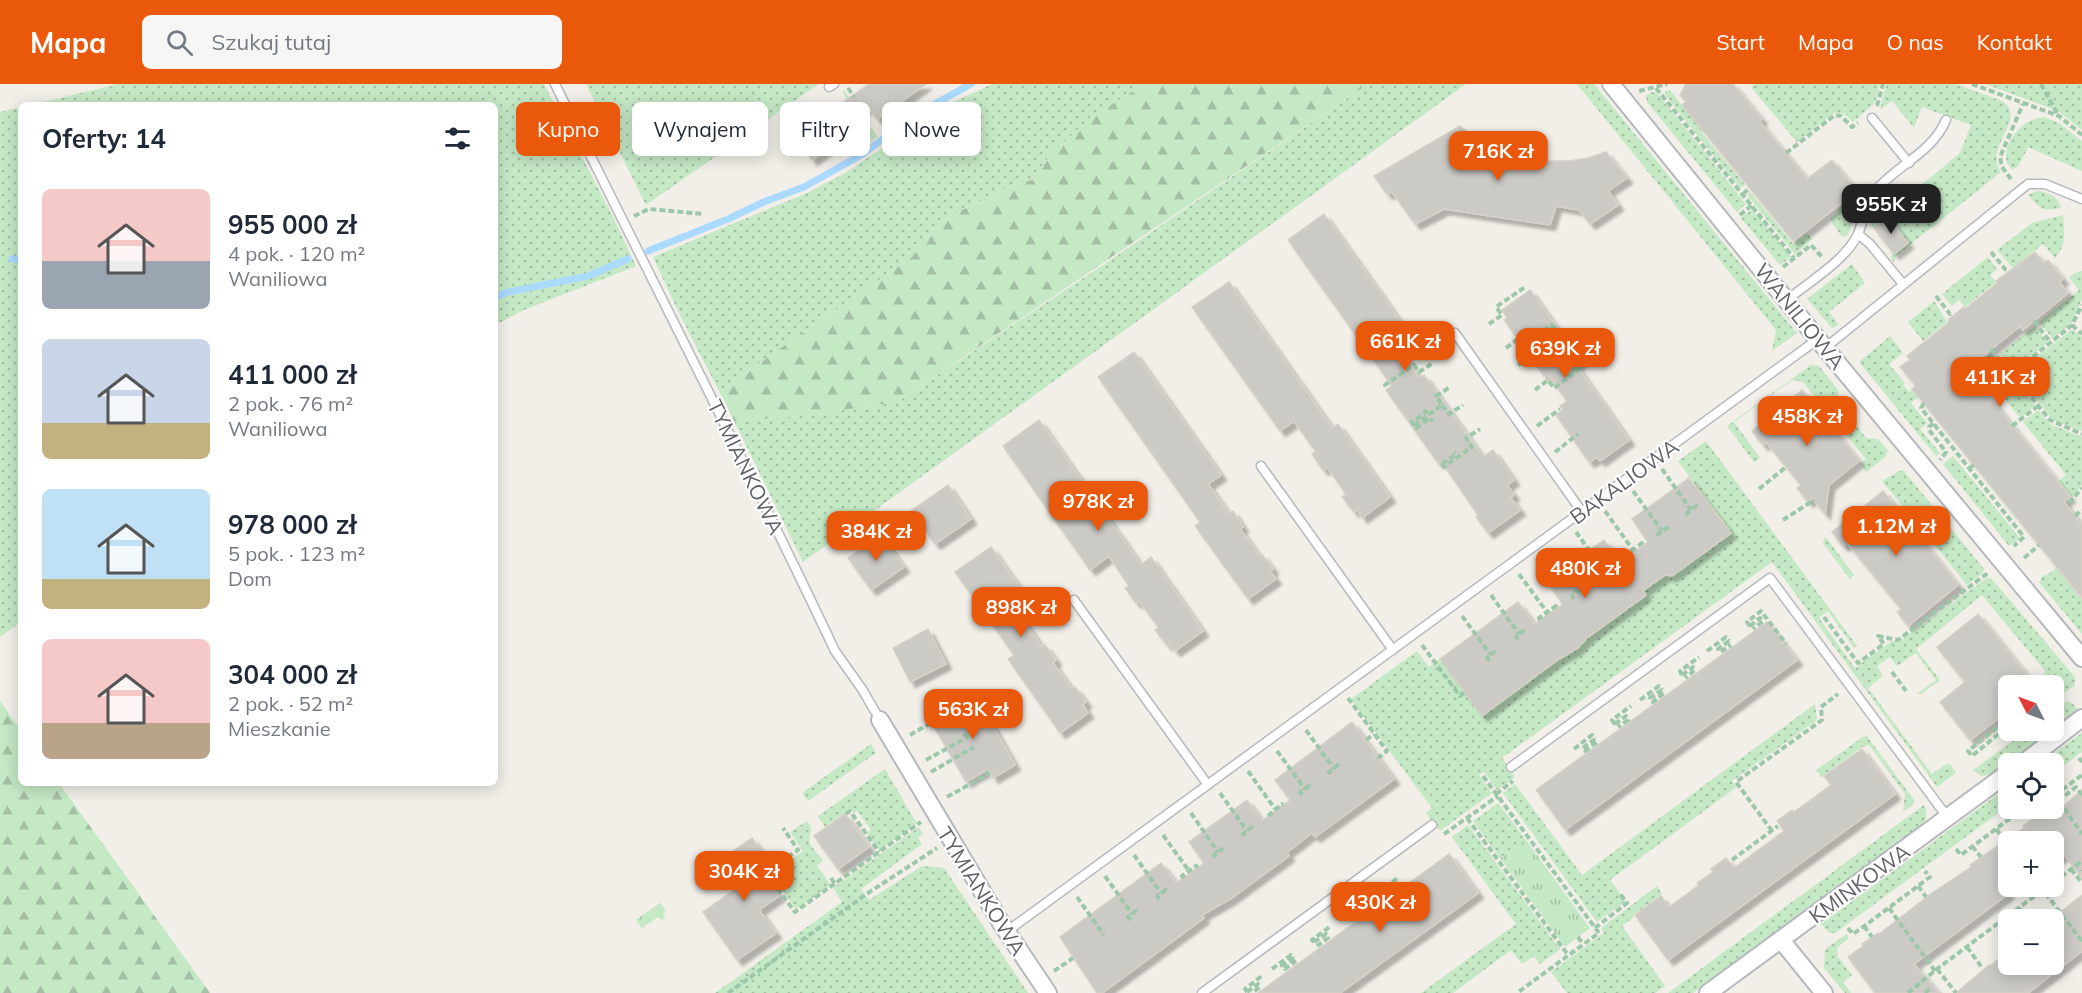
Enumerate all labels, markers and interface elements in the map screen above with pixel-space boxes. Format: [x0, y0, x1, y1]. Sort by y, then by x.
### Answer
search box [142, 15, 562, 69]
text: Mapa [30, 25, 106, 60]
icon: search [163, 26, 196, 59]
text: Szukaj tutaj [211, 28, 331, 56]
text: Start [1716, 29, 1765, 55]
text: Mapa [1798, 29, 1854, 55]
text: O nas [1887, 29, 1944, 55]
text: Kontakt [1977, 29, 2052, 55]
chip: Kupno [516, 102, 620, 156]
chip: Wynajem [632, 102, 768, 156]
chip: Filtry [780, 102, 870, 156]
chip: Nowe [882, 102, 981, 156]
text: Oferty: 14 [42, 122, 166, 155]
icon: filters [441, 122, 474, 155]
pin: 716K zł [1443, 131, 1553, 182]
text: 716K zł [1463, 138, 1533, 163]
pin: 955K zł [1836, 184, 1946, 235]
text: 955K zł [1856, 191, 1926, 216]
text: 955 000 zł [228, 208, 356, 241]
icon: home [90, 213, 162, 285]
text: 4 pok. · 120 m² [228, 241, 365, 266]
street label: WANILIOWA [1749, 258, 1851, 375]
text: Waniliowa [228, 266, 328, 291]
pin: 661K zł [1350, 321, 1460, 372]
text: 661K zł [1370, 328, 1440, 353]
pin: 639K zł [1510, 328, 1620, 379]
text: 639K zł [1530, 335, 1600, 360]
pin: 411K zł [1945, 357, 2055, 408]
text: 411 000 zł [228, 358, 356, 391]
icon: home [90, 363, 162, 435]
text: 411K zł [1965, 364, 2035, 389]
text: 2 pok. · 76 m² [228, 391, 353, 416]
street label: TYMIANKOWA [702, 395, 790, 539]
pin: 458K zł [1752, 396, 1862, 447]
text: 458K zł [1772, 403, 1842, 428]
text: Waniliowa [228, 416, 328, 441]
street label: BAKALIOWA [1565, 433, 1684, 529]
pin: 978K zł [1043, 481, 1153, 532]
text: 978K zł [1063, 488, 1133, 513]
pin: 1.12M zł [1834, 506, 1958, 557]
text: 978 000 zł [228, 508, 356, 541]
pin: 384K zł [821, 511, 931, 562]
icon: home [90, 513, 162, 585]
text: 1.12M zł [1856, 513, 1936, 538]
text: 384K zł [841, 518, 911, 543]
text: 5 pok. · 123 m² [228, 541, 365, 566]
pin: 480K zł [1530, 548, 1640, 599]
text: 480K zł [1550, 555, 1620, 580]
text: Dom [228, 566, 272, 591]
pin: 898K zł [966, 587, 1076, 638]
text: 898K zł [986, 594, 1056, 619]
text: 304 000 zł [228, 658, 356, 691]
icon: home [90, 663, 162, 735]
north arrow [1998, 675, 2064, 741]
map controls [1998, 675, 2064, 975]
pin: 563K zł [918, 689, 1028, 740]
text: 2 pok. · 52 m² [228, 691, 353, 716]
text: 563K zł [938, 696, 1008, 721]
text: Mieszkanie [228, 716, 331, 741]
button: locate [1998, 753, 2064, 819]
street label: TYMIANKOWA [932, 822, 1032, 961]
button: + [1998, 831, 2064, 897]
street label: KMINKOWA [1803, 837, 1915, 928]
pin: 304K zł [689, 851, 799, 902]
text: 304K zł [709, 858, 779, 883]
pin: 430K zł [1325, 882, 1435, 933]
text: 430K zł [1345, 889, 1415, 914]
button: − [1998, 909, 2064, 975]

